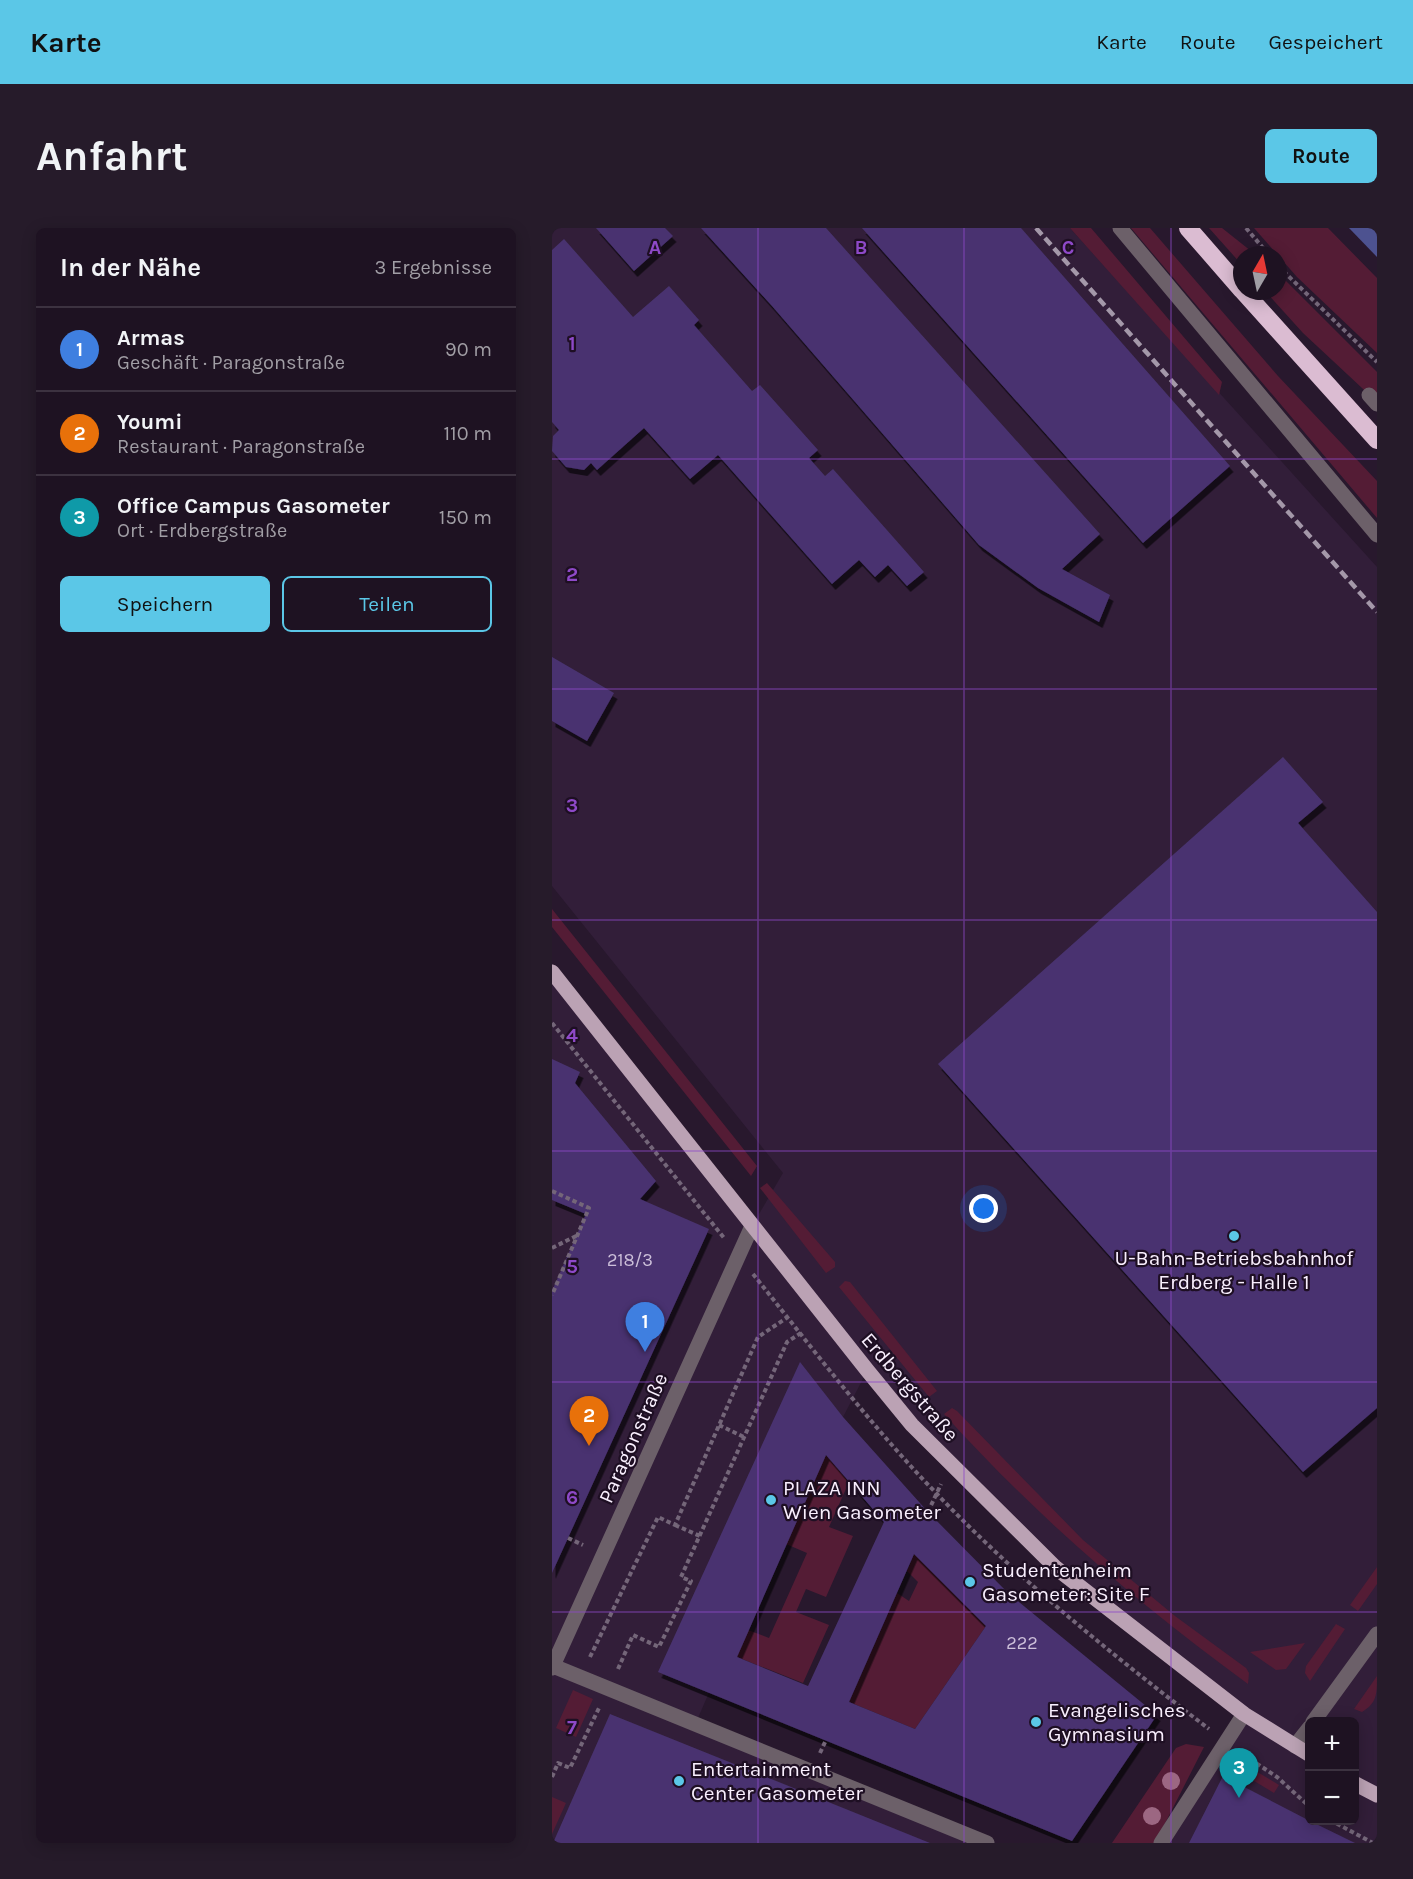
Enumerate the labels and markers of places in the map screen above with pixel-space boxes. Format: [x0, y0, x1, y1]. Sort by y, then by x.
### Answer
marker: U-Bahn-Betriebsbahnhof Erdberg - Halle 1 [1227, 1229, 1241, 1243]
place label: U-Bahn-Betriebsbahnhof Erdberg - Halle 1 [1115, 1246, 1354, 1294]
pin: 1 [626, 1302, 664, 1352]
pin: 2 [570, 1396, 609, 1446]
place label: PLAZA INN Wien Gasometer [783, 1476, 941, 1524]
marker: PLAZA INN Wien Gasometer [764, 1493, 778, 1507]
place label: Studentenheim Gasometer: Site F [982, 1558, 1150, 1606]
marker: Studentenheim Gasometer: Site F [963, 1575, 977, 1589]
place label: Evangelisches Gymnasium [1048, 1698, 1186, 1746]
marker: Evangelisches Gymnasium [1029, 1715, 1043, 1729]
pin: 3 [1220, 1748, 1258, 1798]
place label: Entertainment Center Gasometer [691, 1757, 863, 1805]
marker: Entertainment Center Gasometer [672, 1774, 686, 1788]

